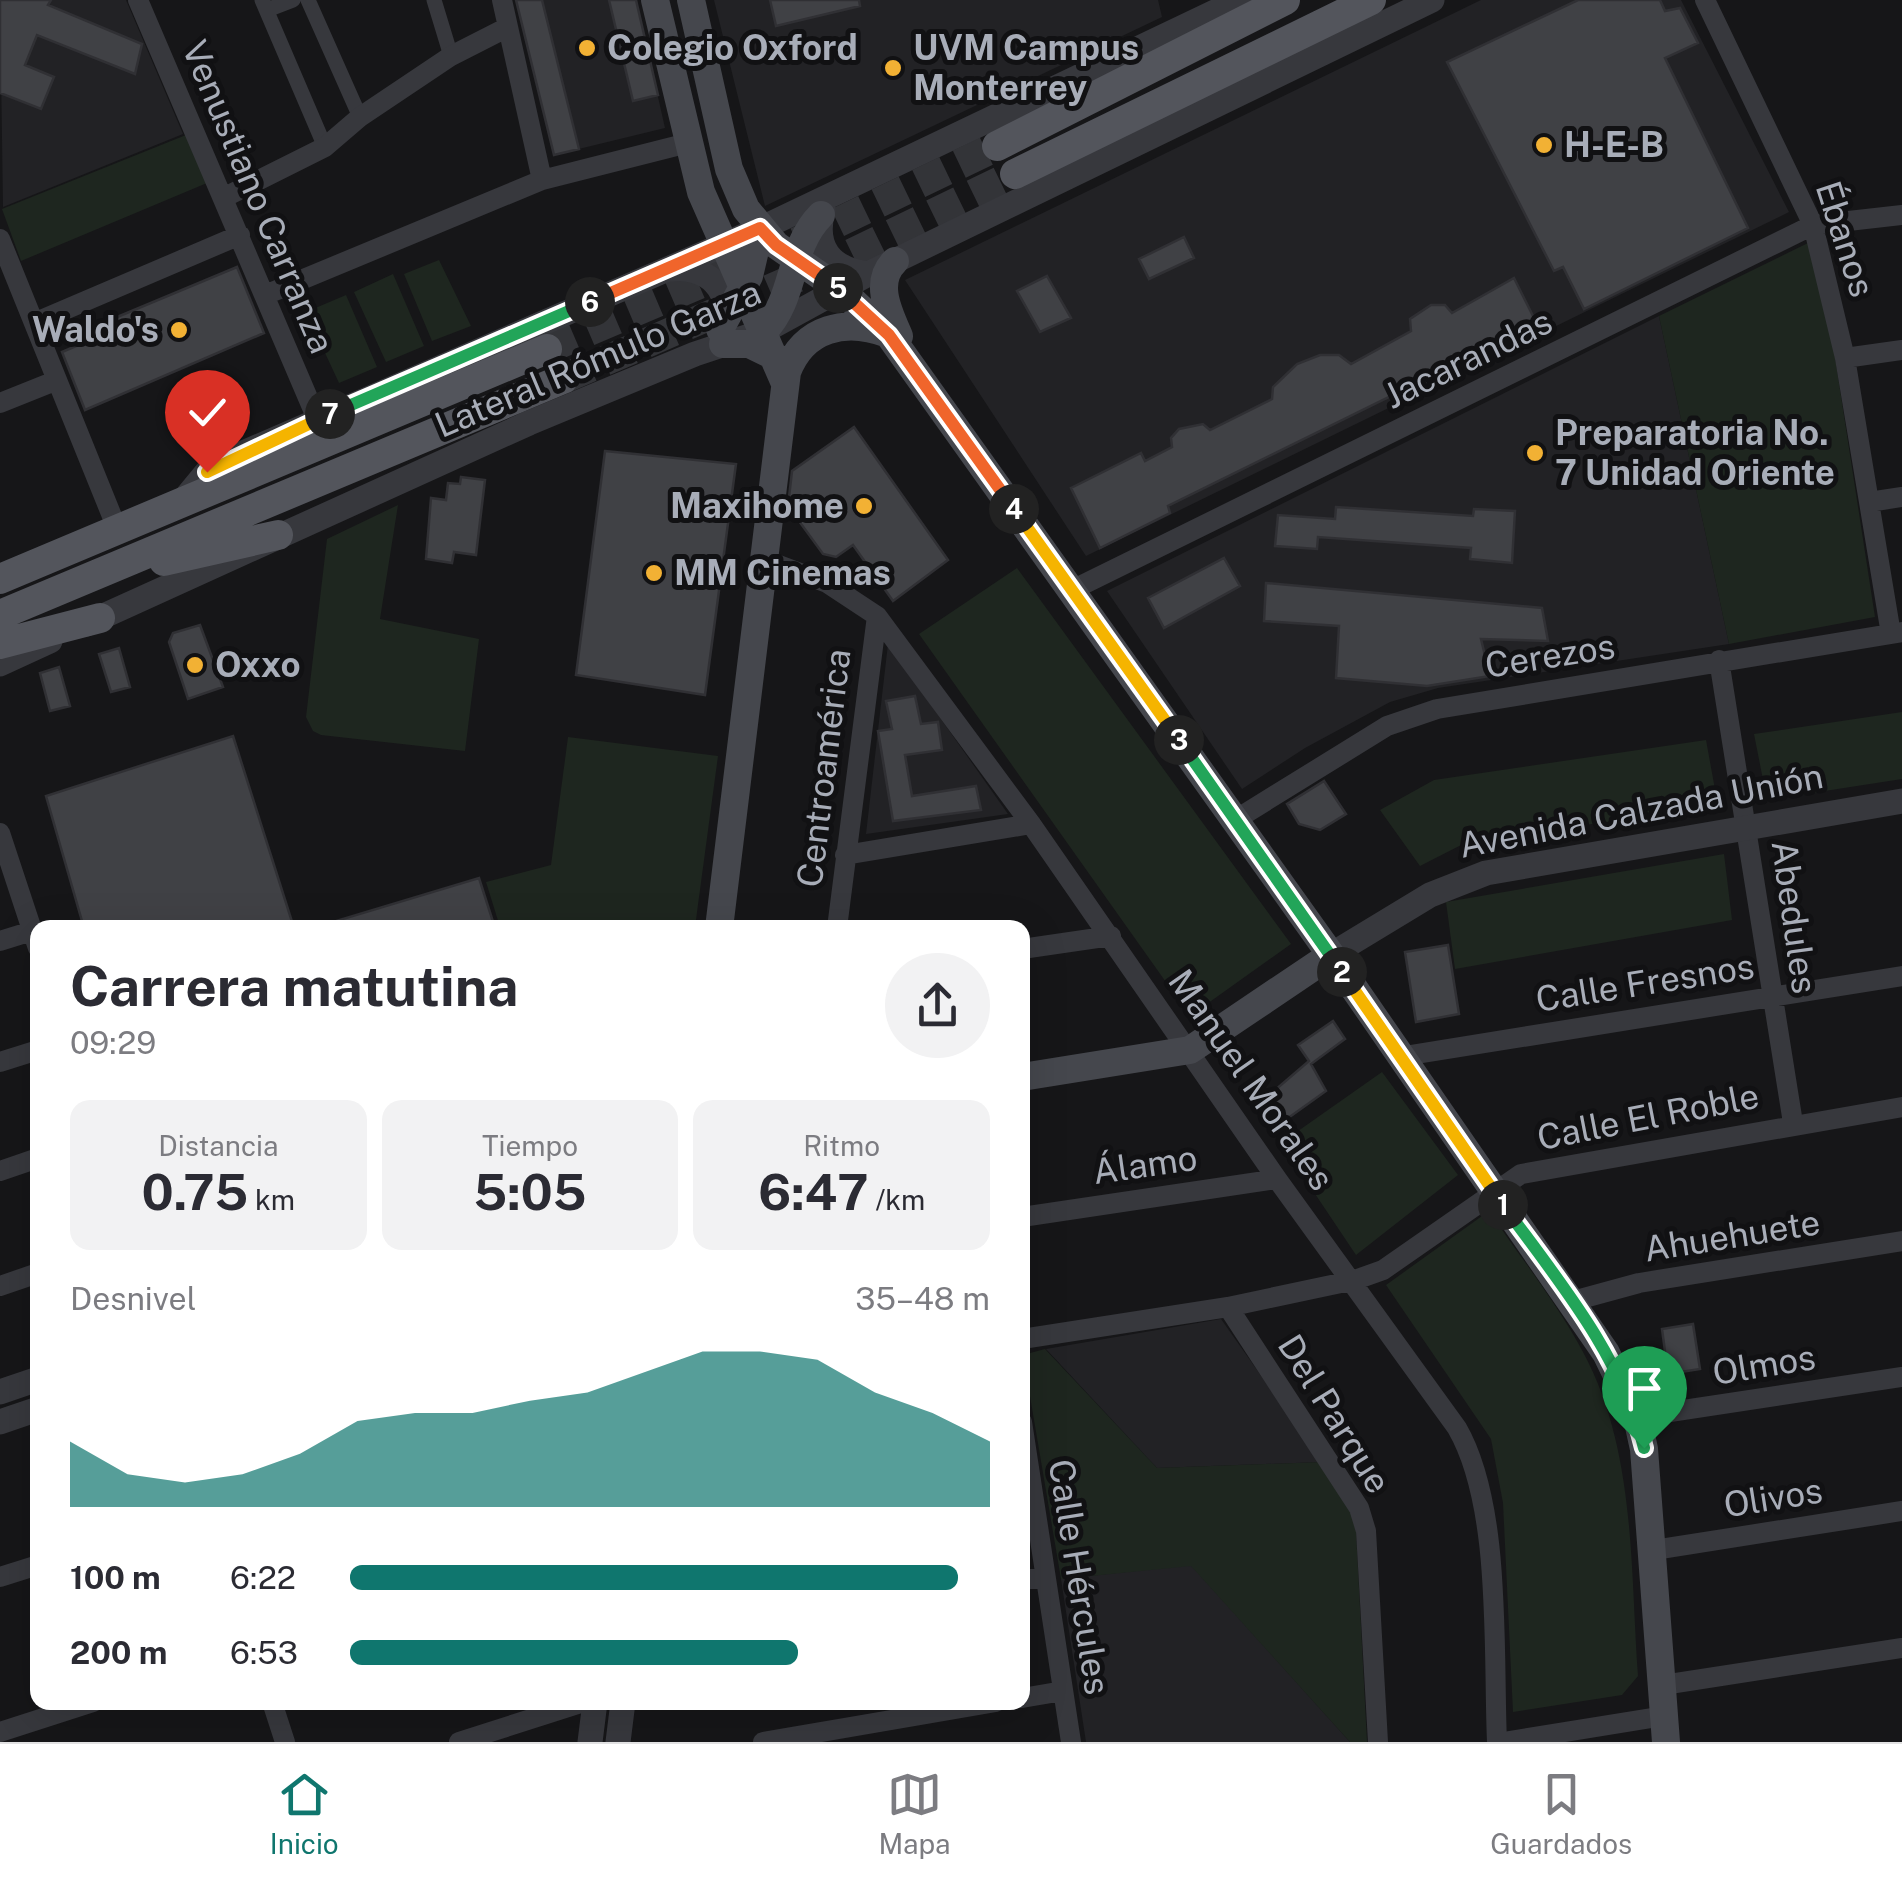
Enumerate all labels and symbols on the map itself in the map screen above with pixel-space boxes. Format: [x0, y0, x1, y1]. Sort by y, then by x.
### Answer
place label: Colegio Oxford [607, 27, 858, 68]
place label: UVM Campus Monterrey [913, 27, 1139, 108]
street label: Venustiano Carranza [174, 34, 343, 359]
marker: Colegio Oxford [576, 37, 598, 59]
marker: UVM Campus Monterrey [882, 57, 904, 79]
place label: H-E-B [1564, 124, 1664, 165]
marker: H-E-B [1533, 134, 1555, 156]
street label: Ébanos [1808, 176, 1884, 302]
pin: 5 [813, 263, 863, 313]
street label: Lateral Rómulo Garza [429, 271, 767, 446]
pin: 6 [565, 277, 615, 327]
street label: Jacarandas [1377, 300, 1558, 417]
place label: Waldo's [32, 309, 159, 350]
marker: Waldo's [168, 319, 190, 341]
pin [165, 370, 250, 473]
pin: 7 [305, 389, 355, 439]
place label: Preparatoria No. 7 Unidad Oriente [1555, 412, 1835, 493]
marker: Preparatoria No. 7 Unidad Oriente [1524, 442, 1546, 464]
pin: 4 [989, 484, 1039, 534]
place label: Maxihome [670, 485, 844, 526]
marker: Maxihome [853, 495, 875, 517]
place label: MM Cinemas [674, 552, 891, 593]
marker: MM Cinemas [643, 562, 665, 584]
street label: Cerezos [1482, 625, 1618, 686]
place label: Oxxo [215, 644, 301, 685]
street label: Centroamérica [789, 646, 858, 889]
marker: Oxxo [184, 654, 206, 676]
pin: 3 [1154, 715, 1204, 765]
street label: Avenida Calzada Unión [1455, 755, 1826, 866]
street label: Abedules [1763, 838, 1826, 996]
street label: Calle Fresnos [1533, 945, 1757, 1020]
pin: 2 [1317, 947, 1367, 997]
street label: Manuel Morales [1160, 962, 1343, 1198]
street label: Calle El Roble [1534, 1075, 1762, 1158]
street label: Álamo [1090, 1136, 1200, 1192]
pin: 1 [1478, 1180, 1528, 1230]
street label: Ahuehuete [1641, 1201, 1823, 1270]
street label: Del Parque [1270, 1327, 1399, 1500]
street label: Olmos [1710, 1336, 1818, 1393]
pin [1602, 1346, 1687, 1449]
street label: Calle Hércules [1041, 1456, 1118, 1697]
street label: Olivos [1721, 1469, 1825, 1526]

